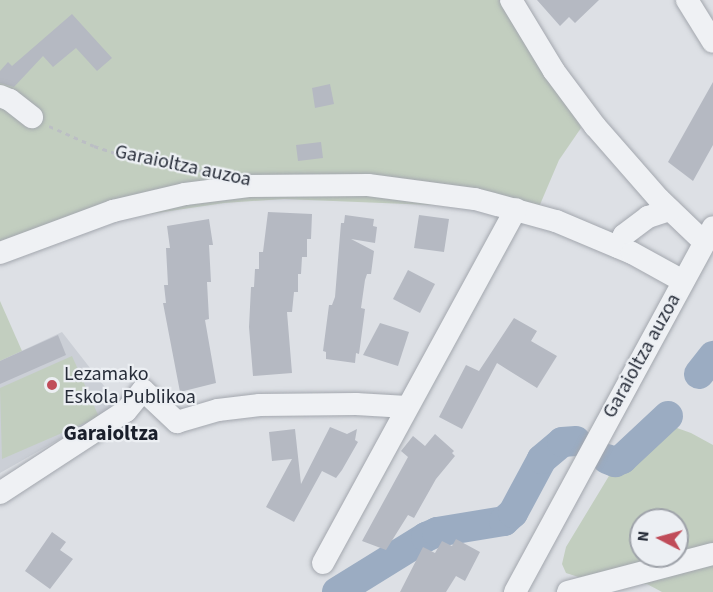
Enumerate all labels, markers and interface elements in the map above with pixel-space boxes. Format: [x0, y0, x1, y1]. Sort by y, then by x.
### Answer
street label: Garaioltza auzoa [113, 140, 253, 192]
street label: Garaioltza auzoa [598, 290, 686, 422]
place label: Lezamako Eskola Publikoa [64, 362, 196, 409]
marker: Lezamako Eskola Publikoa [45, 378, 59, 392]
district label: Garaioltza [63, 420, 159, 446]
north arrow [629, 508, 689, 568]
text: N [632, 530, 655, 543]

